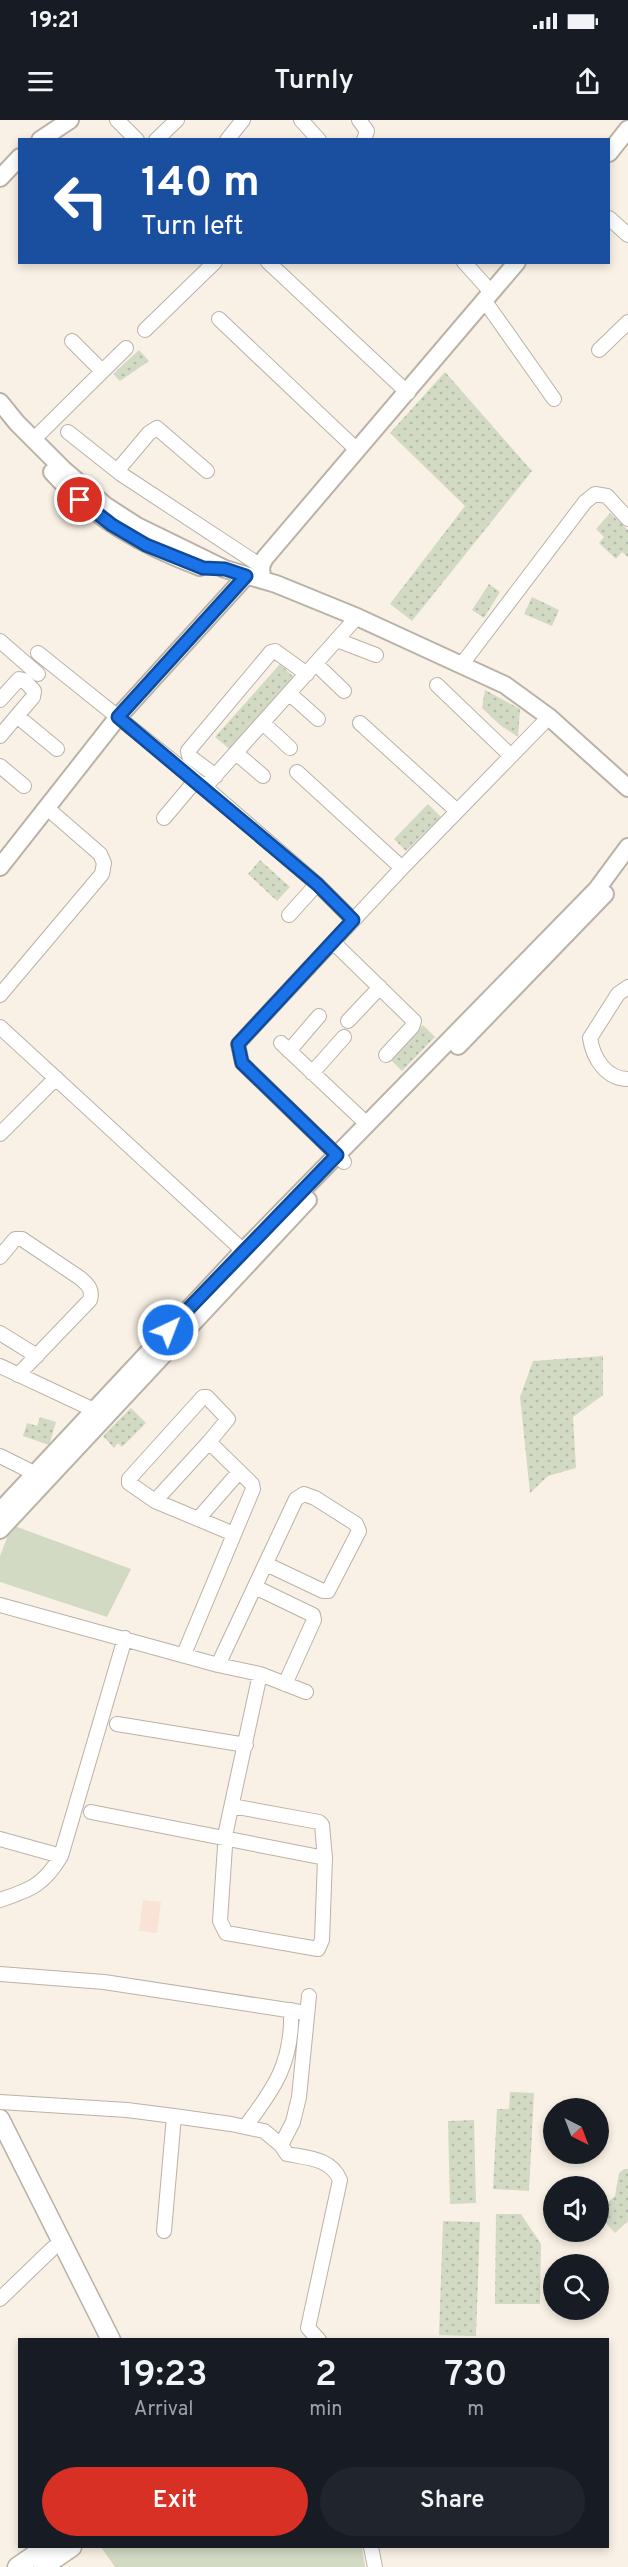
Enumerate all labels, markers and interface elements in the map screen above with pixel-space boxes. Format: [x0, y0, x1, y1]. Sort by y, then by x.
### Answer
text: 19:21 [30, 8, 80, 35]
text: Turnly [274, 64, 354, 98]
icon: menu [24, 65, 57, 98]
icon: share [571, 65, 604, 98]
text: 140 m [141, 158, 260, 211]
icon: left [42, 162, 120, 240]
text: Turn left [141, 210, 243, 244]
pin [54, 474, 105, 525]
icon: arrive [63, 483, 96, 516]
position arrow [136, 1298, 200, 1362]
north arrow [543, 2098, 609, 2164]
map controls [543, 2098, 609, 2320]
button: sound [543, 2176, 609, 2242]
button: search [543, 2254, 609, 2320]
text: 19:23 [120, 2353, 208, 2399]
text: 2 [315, 2353, 337, 2399]
text: 730 [444, 2353, 507, 2399]
text: Arrival [134, 2397, 193, 2423]
text: min [309, 2397, 343, 2423]
text: m [467, 2397, 484, 2423]
button: Exit [42, 2467, 308, 2536]
button: Share [320, 2467, 585, 2536]

